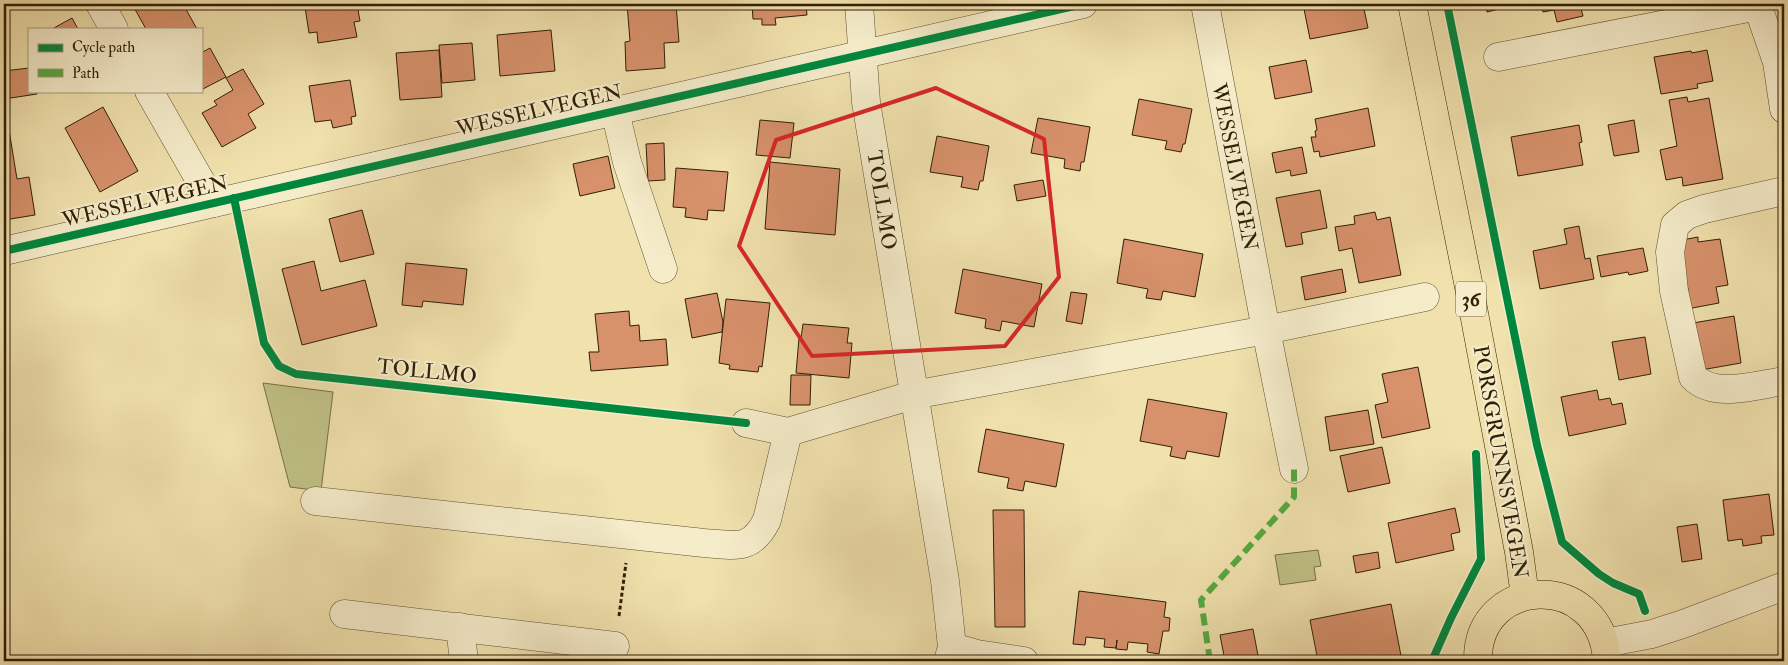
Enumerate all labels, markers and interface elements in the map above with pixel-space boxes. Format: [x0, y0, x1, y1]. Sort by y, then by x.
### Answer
legend [28, 28, 202, 92]
text: Cycle path [72, 38, 135, 58]
text: Path [72, 64, 99, 83]
street label: WESSELVEGEN [452, 78, 625, 143]
street label: WESSELVEGEN [1205, 80, 1264, 253]
street label: TOLLMO [860, 149, 903, 252]
street label: WESSELVEGEN [58, 169, 231, 234]
road number: 36 [1456, 282, 1486, 316]
street label: PORSGRUNNSVEGEN [1467, 343, 1534, 581]
street label: TOLLMO [376, 353, 478, 390]

